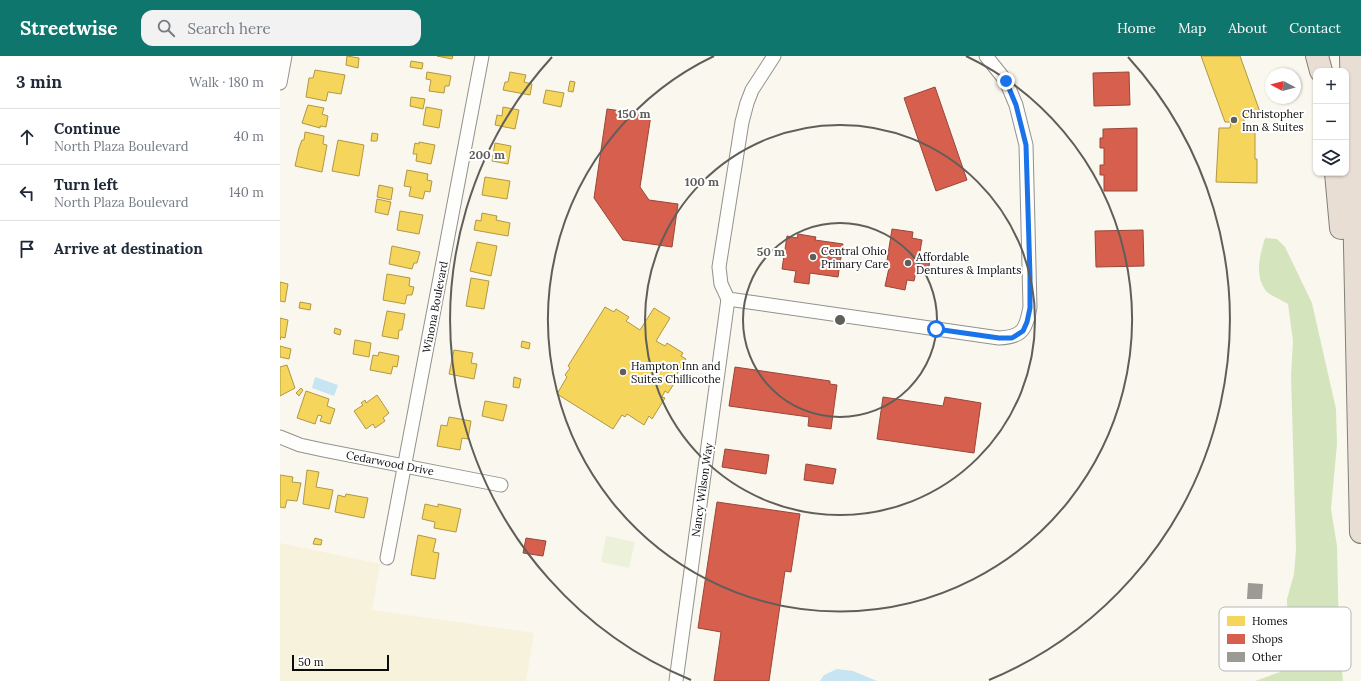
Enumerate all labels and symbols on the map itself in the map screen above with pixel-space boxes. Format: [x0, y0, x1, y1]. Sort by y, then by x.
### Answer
north arrow [1265, 68, 1301, 104]
route end [997, 72, 1015, 90]
text: 150 m [617, 106, 651, 121]
place label: Christopher Inn & Suites [1242, 107, 1304, 134]
marker: Christopher Inn & Suites [1229, 115, 1239, 125]
text: 200 m [469, 147, 505, 162]
text: 100 m [685, 174, 719, 189]
text: 50 m [757, 244, 785, 259]
place label: Central Ohio Primary Care [821, 244, 889, 271]
place label: Affordable Dentures & Implants [915, 250, 1021, 277]
marker: Central Ohio Primary Care [808, 252, 818, 262]
marker: Affordable Dentures & Implants [903, 258, 913, 268]
street label: Winona Boulevard [419, 259, 451, 354]
centre of rings [833, 313, 847, 327]
route start [927, 320, 945, 338]
place label: Hampton Inn and Suites Chillicothe [631, 359, 721, 386]
marker: Hampton Inn and Suites Chillicothe [618, 367, 628, 377]
street label: Nancy Wilson Way [688, 442, 716, 538]
street label: Cedarwood Drive [345, 448, 435, 478]
legend [1219, 607, 1351, 671]
text: Homes [1252, 614, 1288, 628]
text: Shops [1252, 632, 1283, 646]
text: Other [1252, 650, 1283, 664]
scale bar [292, 653, 389, 672]

